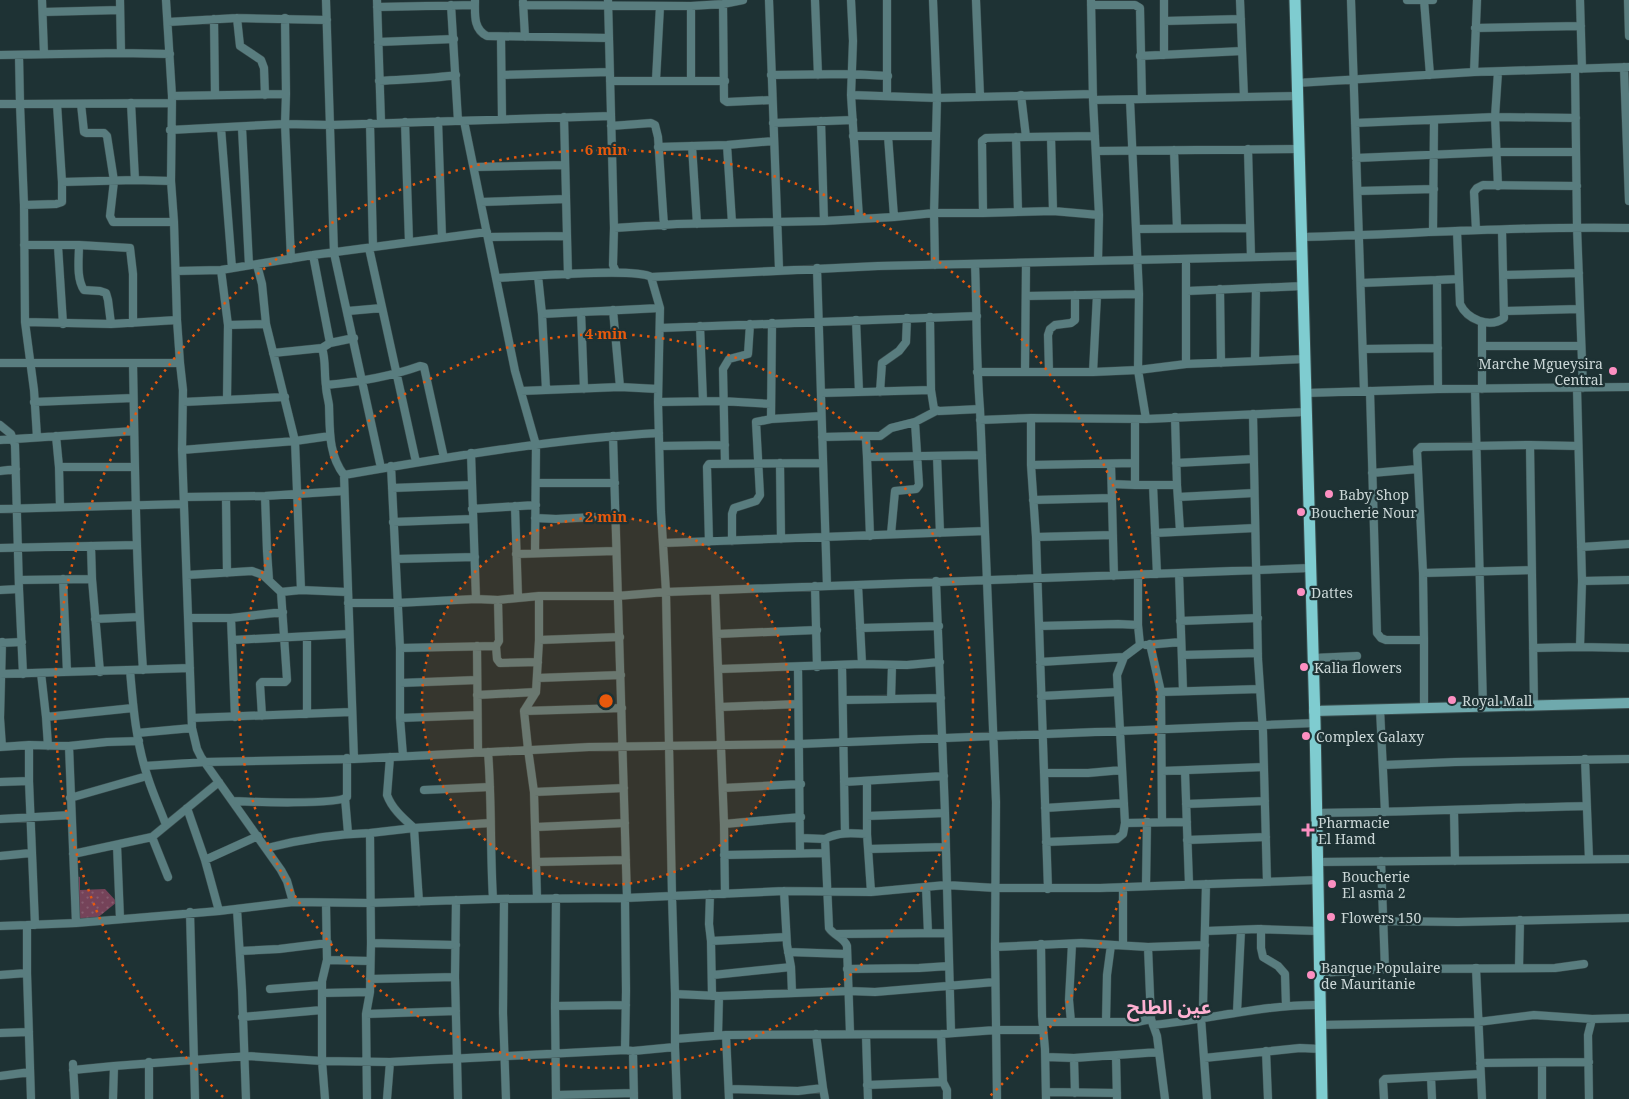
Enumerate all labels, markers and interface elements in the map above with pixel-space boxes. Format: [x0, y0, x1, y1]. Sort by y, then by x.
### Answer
text: 6 min [585, 139, 627, 159]
text: 4 min [585, 323, 627, 343]
place label: Marche Mgueysira Central [1479, 354, 1604, 389]
marker: Marche Mgueysira Central [1607, 365, 1619, 377]
place label: Baby Shop [1339, 485, 1409, 504]
marker: Baby Shop [1323, 488, 1335, 500]
place label: Boucherie Nour [1311, 503, 1417, 522]
text: 2 min [585, 506, 627, 526]
marker: Boucherie Nour [1295, 506, 1307, 518]
place label: Dattes [1311, 583, 1353, 602]
marker: Dattes [1295, 586, 1307, 598]
place label: Kalia flowers [1314, 658, 1402, 677]
marker: Kalia flowers [1298, 661, 1310, 673]
place label: Royal Mall [1462, 691, 1533, 710]
centre of rings [597, 692, 615, 710]
marker: Royal Mall [1446, 694, 1458, 706]
place label: Complex Galaxy [1316, 727, 1424, 746]
marker: Complex Galaxy [1300, 730, 1312, 742]
place label: Pharmacie El Hamd [1318, 813, 1390, 848]
marker: Pharmacie El Hamd [1302, 824, 1314, 836]
place label: Boucherie El asma 2 [1342, 867, 1410, 902]
marker: Boucherie El asma 2 [1326, 878, 1338, 890]
place label: Flowers 150 [1341, 908, 1421, 927]
marker: Flowers 150 [1325, 911, 1337, 923]
place label: Banque Populaire de Mauritanie [1321, 958, 1441, 993]
marker: Banque Populaire de Mauritanie [1305, 969, 1317, 981]
district label: عين الطلح [1127, 994, 1211, 1022]

